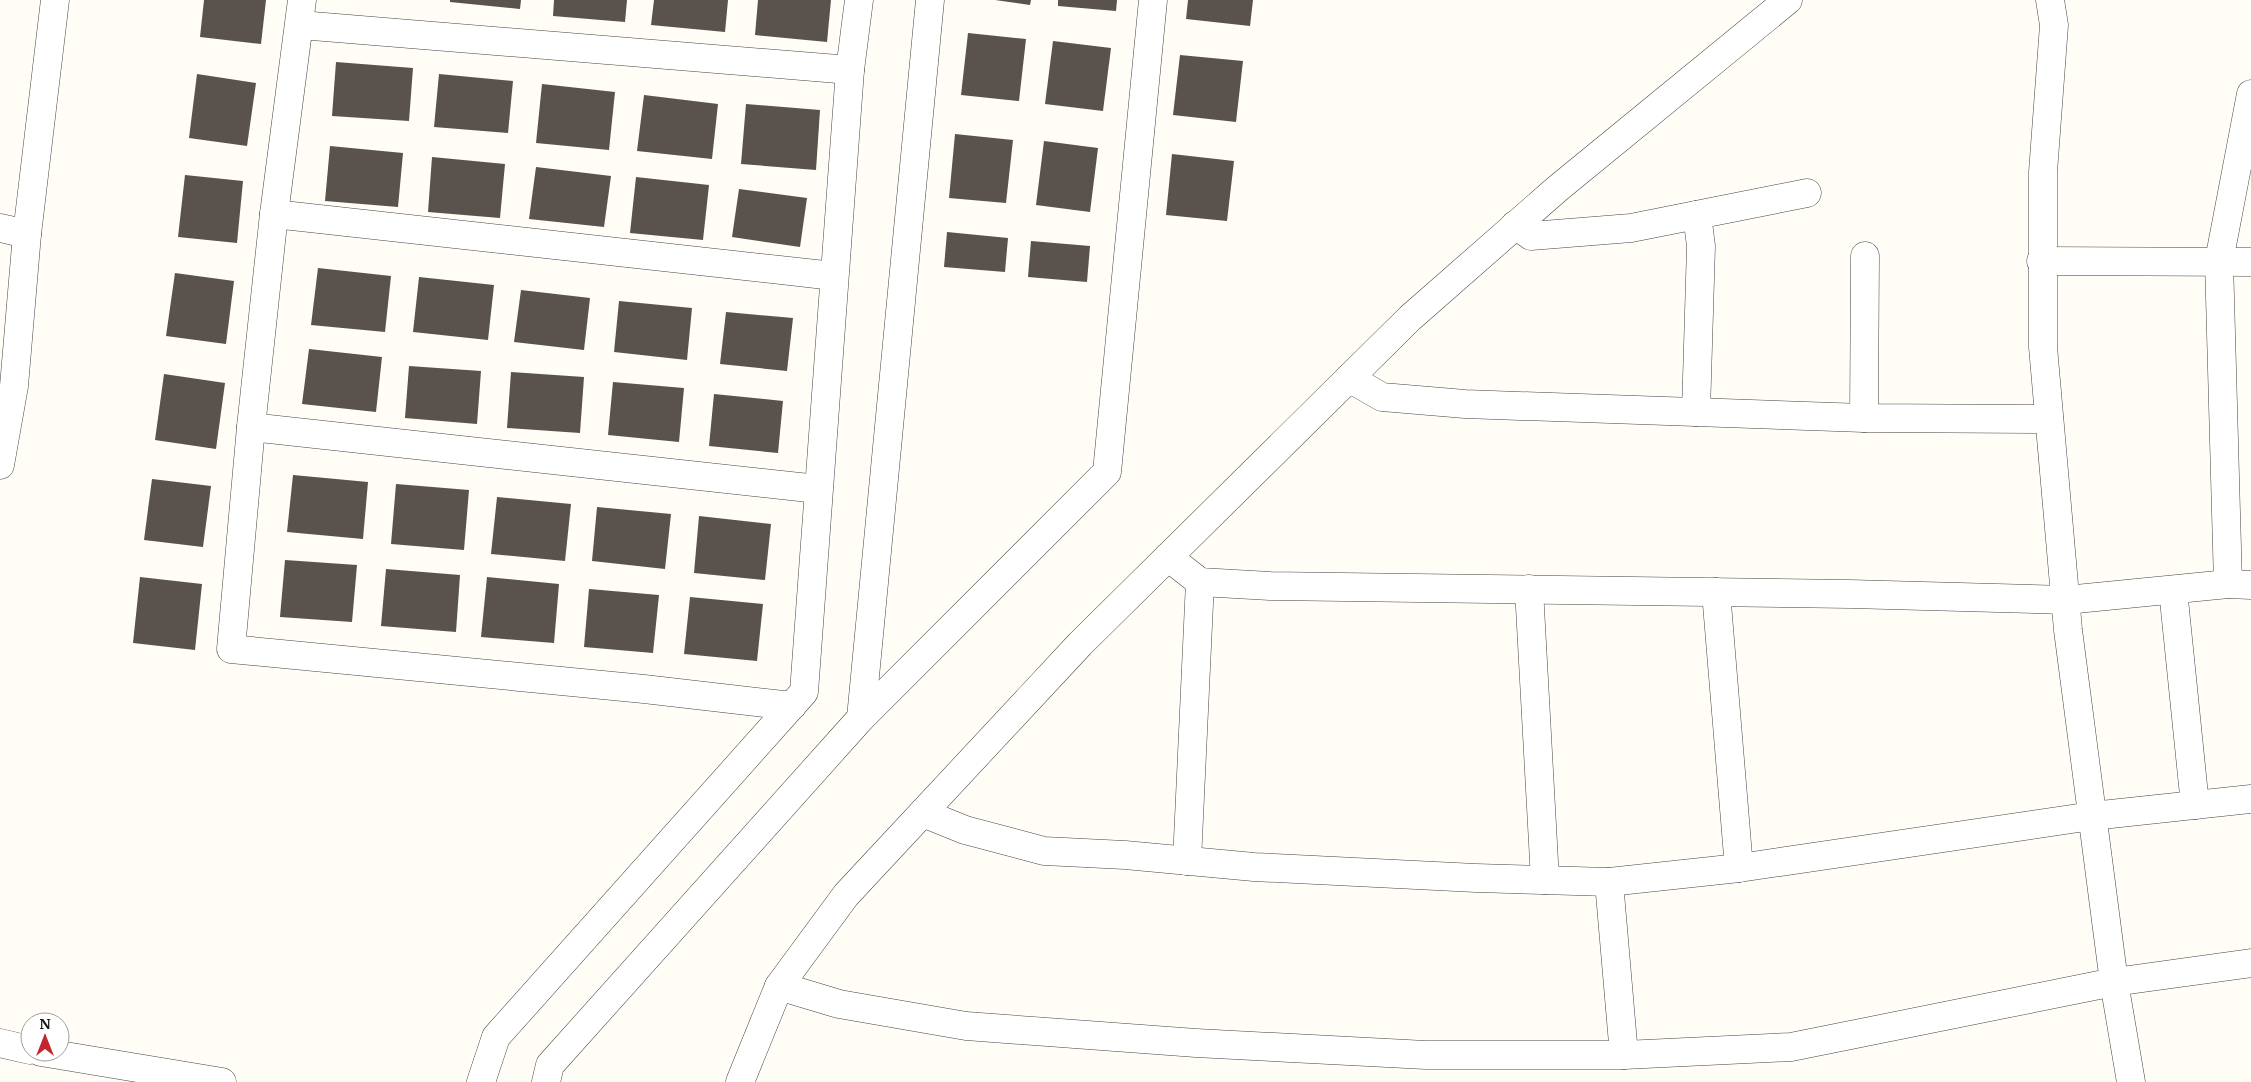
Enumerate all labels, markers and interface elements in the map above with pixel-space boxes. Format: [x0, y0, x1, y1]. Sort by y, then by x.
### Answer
north arrow [20, 1012, 70, 1062]
text: N [39, 1015, 51, 1033]

